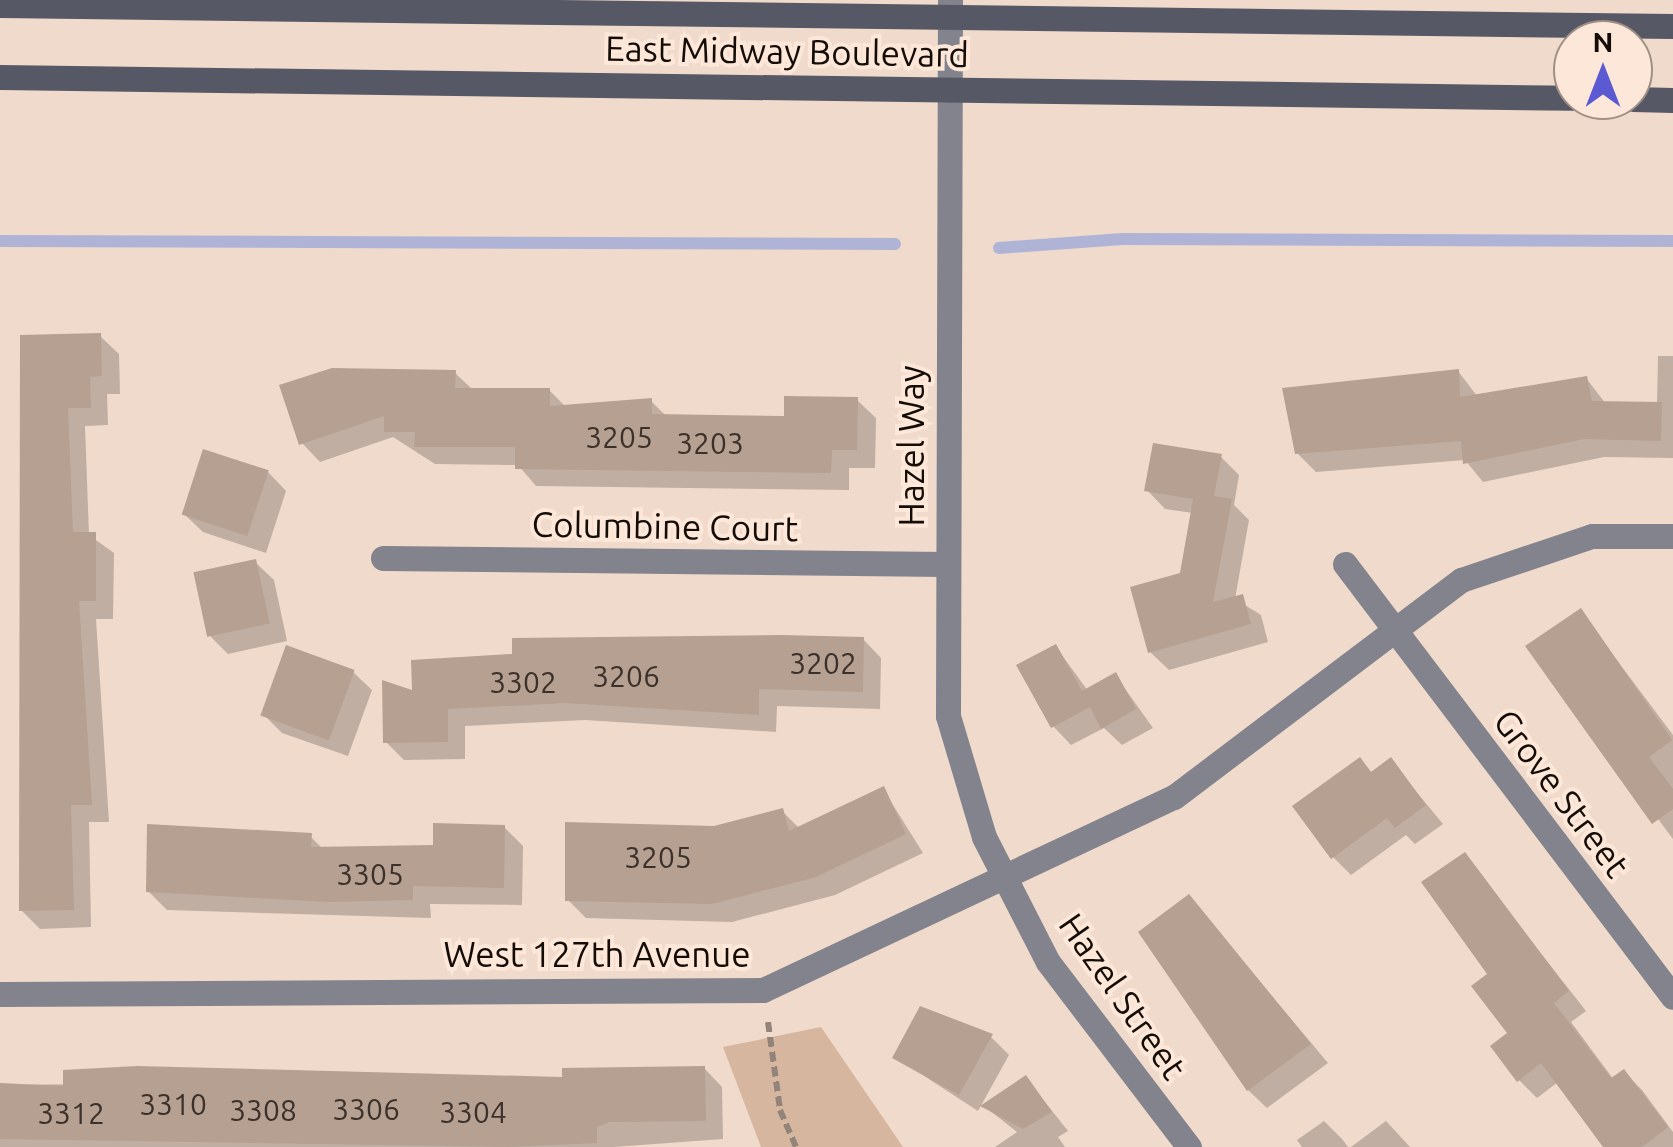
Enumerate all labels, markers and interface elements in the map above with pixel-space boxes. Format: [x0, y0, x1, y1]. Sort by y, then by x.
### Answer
north arrow [1553, 20, 1653, 120]
text: N [1593, 26, 1613, 57]
street label: East Midway Boulevard [605, 27, 969, 75]
street label: Hazel Way [890, 365, 932, 527]
house number: 3205 [585, 419, 653, 455]
house number: 3203 [676, 425, 744, 461]
street label: Columbine Court [531, 503, 799, 549]
house number: 3202 [789, 645, 857, 681]
house number: 3206 [592, 658, 660, 694]
house number: 3302 [489, 664, 557, 700]
street label: Grove Street [1485, 701, 1639, 885]
house number: 3205 [624, 839, 692, 875]
house number: 3305 [336, 856, 404, 892]
street label: Hazel Street [1051, 905, 1195, 1087]
street label: West 127th Avenue [443, 933, 751, 975]
house number: 3310 [139, 1086, 207, 1122]
house number: 3306 [332, 1091, 400, 1127]
house number: 3308 [229, 1092, 297, 1128]
house number: 3304 [439, 1094, 507, 1130]
house number: 3312 [37, 1095, 105, 1131]

